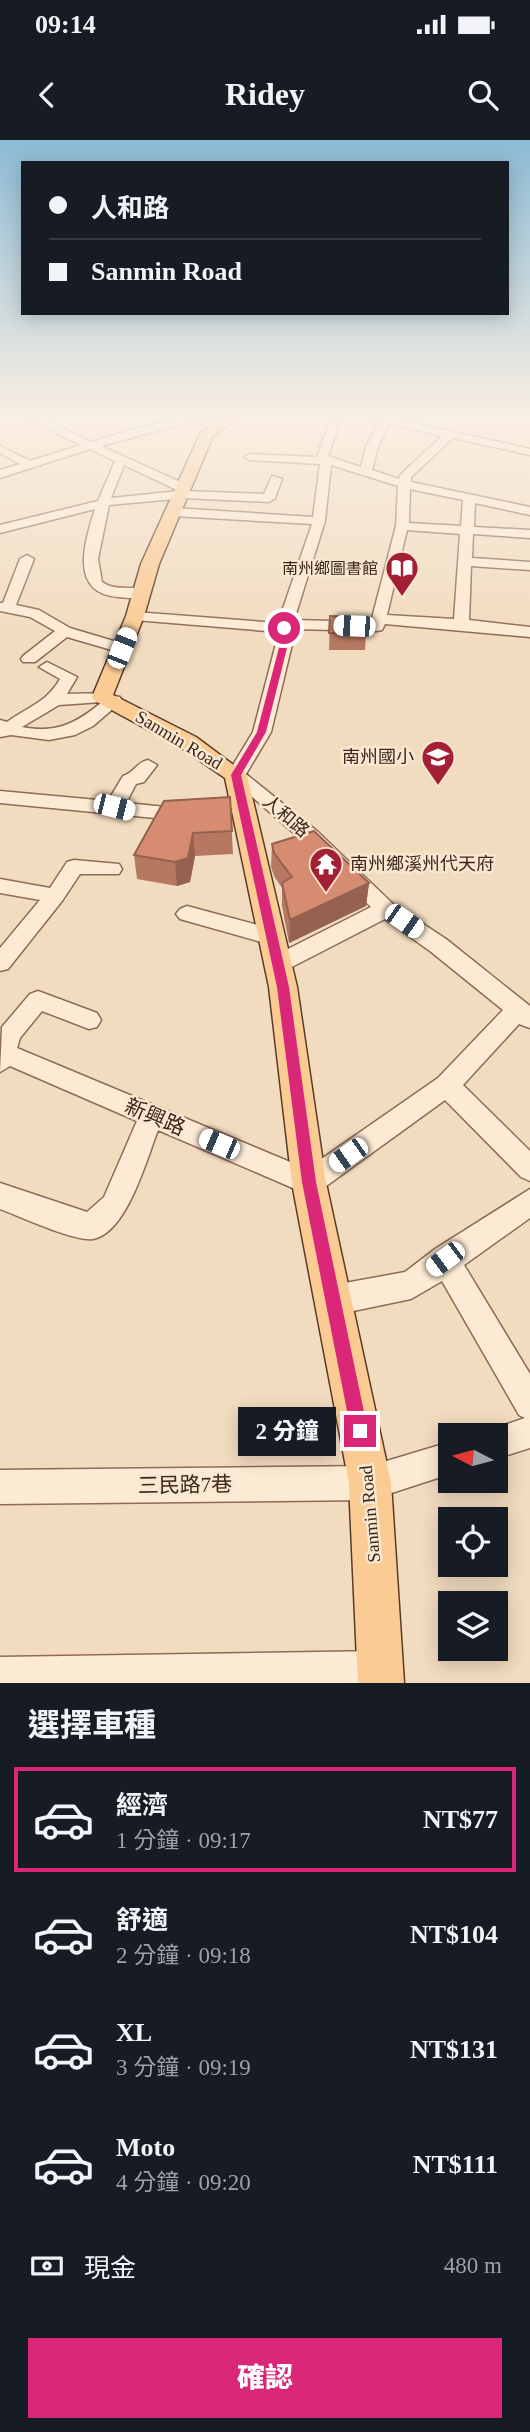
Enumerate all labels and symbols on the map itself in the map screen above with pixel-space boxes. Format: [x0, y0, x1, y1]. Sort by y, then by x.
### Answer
library icon: 南州鄉圖書館 [383, 549, 421, 598]
place label: 南州鄉圖書館 [282, 560, 378, 577]
route start [268, 612, 300, 644]
car [333, 615, 376, 637]
car [105, 625, 140, 671]
street label: Sanmin Road [132, 706, 226, 774]
school or university icon: 南州國小 [419, 738, 457, 787]
place label: 南州國小 [342, 747, 414, 767]
street label: 人和路 [259, 791, 313, 841]
car [92, 792, 137, 822]
temple icon: 南州鄉溪州代天府 [307, 845, 345, 894]
place label: 南州鄉溪州代天府 [350, 854, 494, 874]
car [381, 900, 428, 942]
street label: 新興路 [121, 1094, 189, 1140]
car [196, 1126, 243, 1162]
car [325, 1134, 372, 1176]
car [422, 1238, 469, 1280]
callout: 2 分鐘 [238, 1406, 336, 1456]
route end [344, 1415, 376, 1447]
north arrow [438, 1423, 508, 1493]
street label: Sanmin Road [356, 1465, 384, 1563]
street label: 三民路7巷 [138, 1472, 232, 1498]

